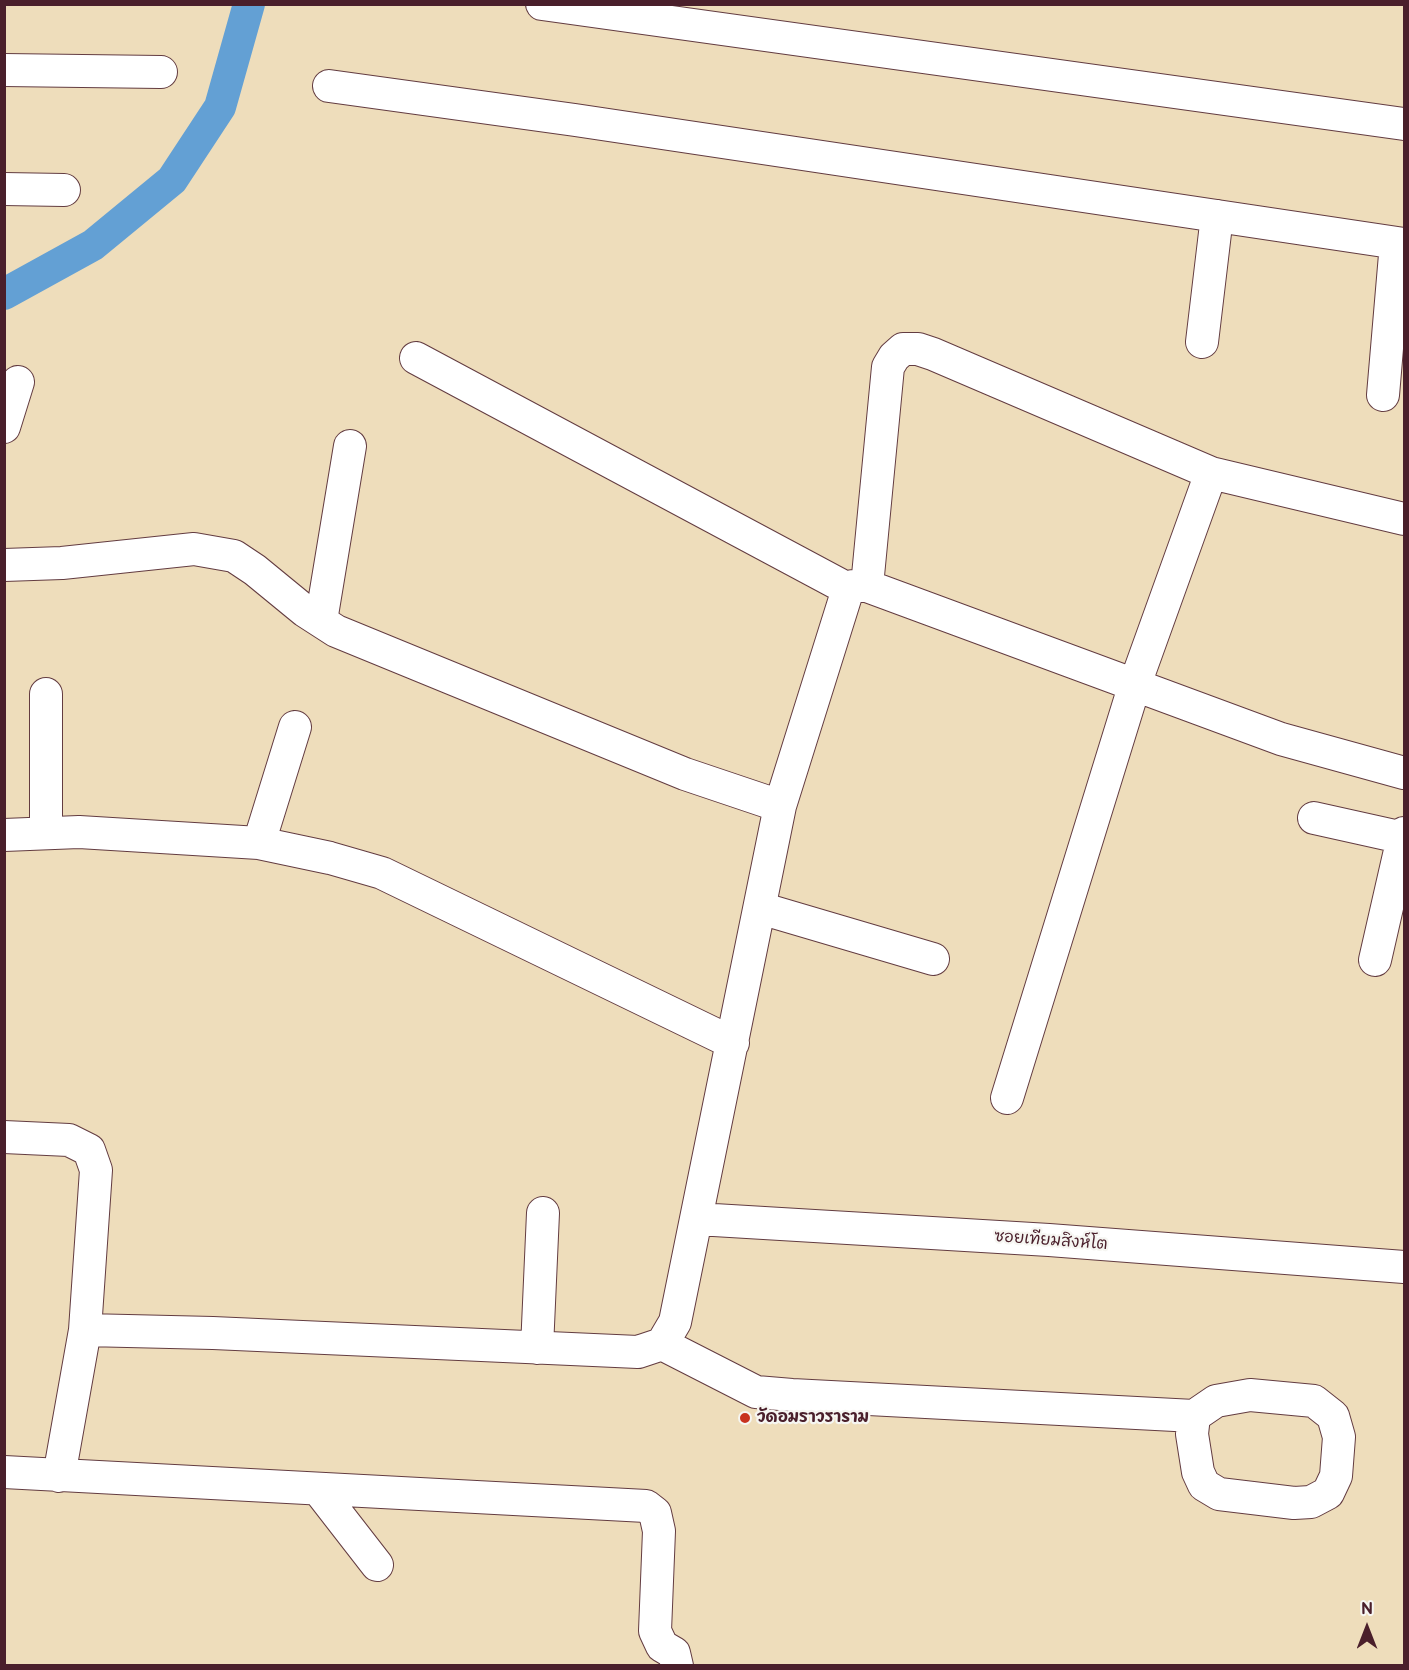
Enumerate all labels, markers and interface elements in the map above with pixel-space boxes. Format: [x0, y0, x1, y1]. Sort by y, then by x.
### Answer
street label: ซอยเทียมสิงห์โต [994, 1227, 1108, 1255]
place label: วัดอมราวราราม [757, 1408, 869, 1428]
marker: วัดอมราวราราม [738, 1411, 752, 1425]
north arrow [1337, 1598, 1397, 1658]
text: N [1361, 1600, 1373, 1619]

